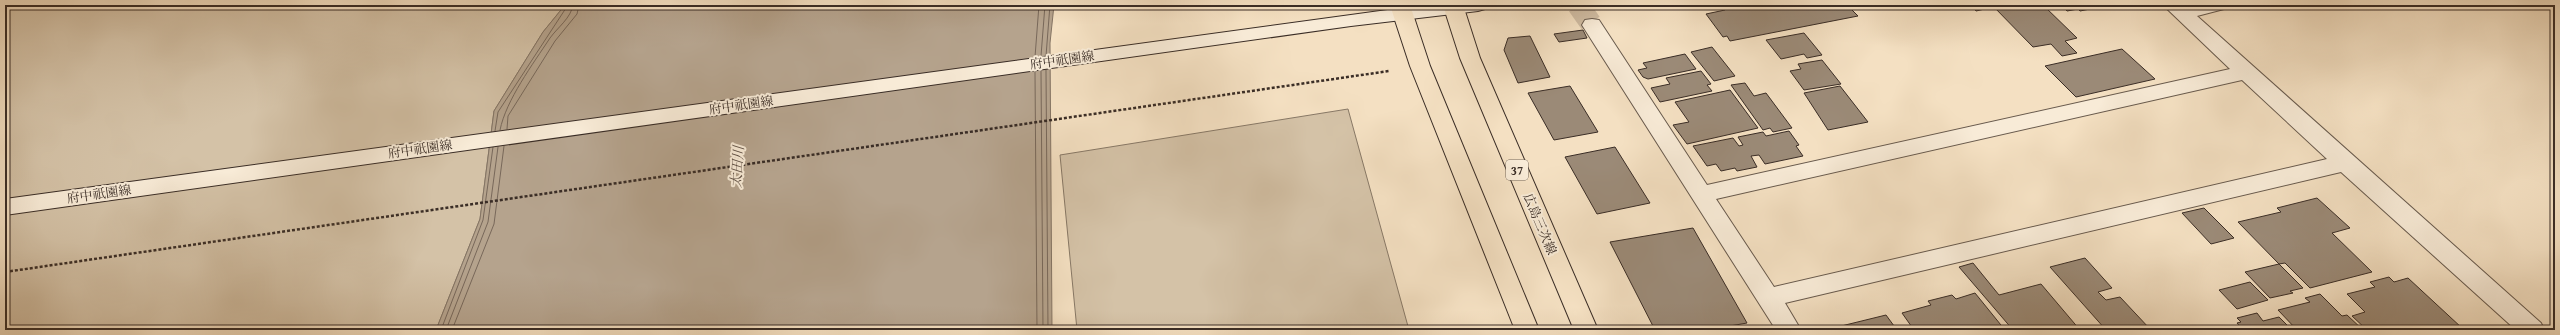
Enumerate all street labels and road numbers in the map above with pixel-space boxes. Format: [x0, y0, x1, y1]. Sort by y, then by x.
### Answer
street label: 府中祇園線 [1028, 46, 1096, 74]
street label: 府中祇園線 [707, 91, 775, 119]
street label: 府中祇園線 [386, 135, 454, 163]
road number: 37 [1506, 160, 1528, 180]
street label: 府中祇園線 [65, 180, 133, 208]
street label: 広島三次線 [1519, 190, 1561, 258]

